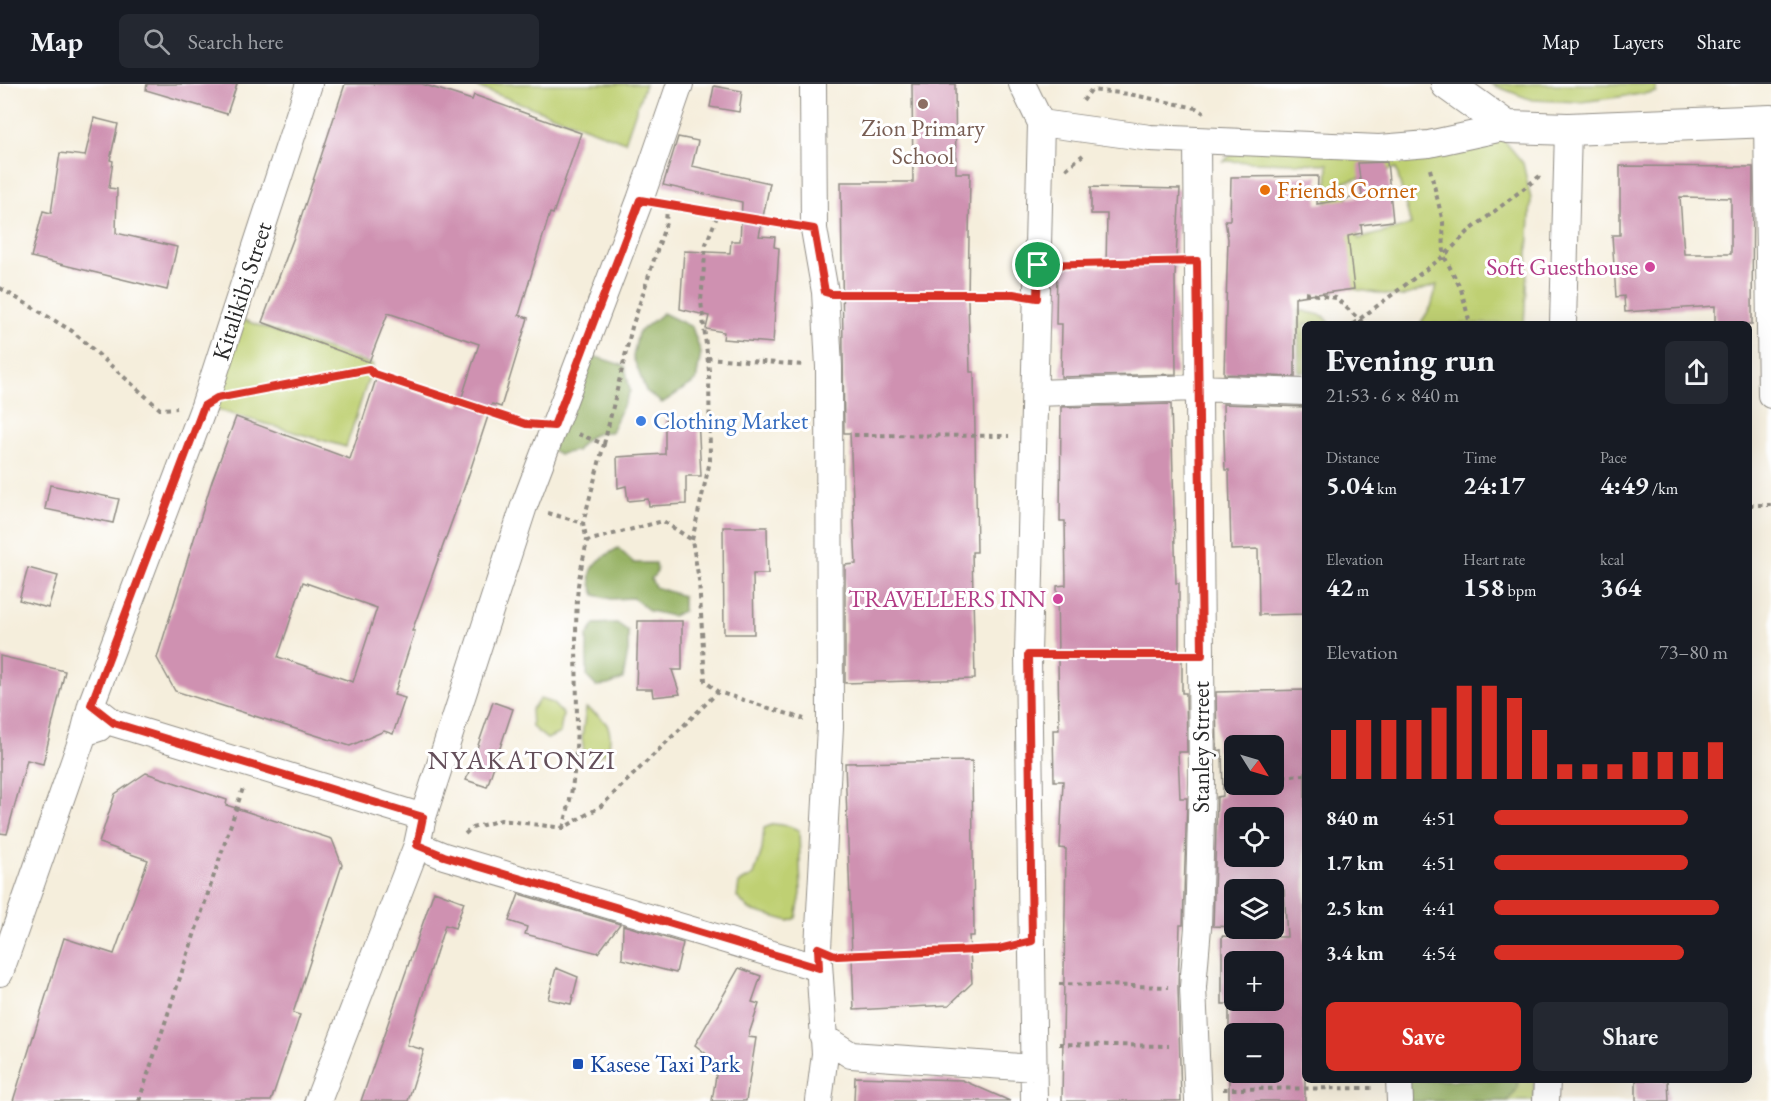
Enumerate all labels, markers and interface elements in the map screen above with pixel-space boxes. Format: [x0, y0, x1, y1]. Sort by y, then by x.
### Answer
search box [119, 14, 539, 68]
text: Map [30, 23, 83, 59]
icon: search [140, 25, 173, 58]
text: Search here [188, 27, 283, 56]
text: Map [1542, 28, 1580, 55]
text: Layers [1613, 28, 1664, 55]
text: Share [1697, 28, 1741, 55]
marker: Zion Primary School [916, 97, 930, 111]
place label: Zion Primary School [861, 112, 985, 171]
place label: Friends Corner [1277, 174, 1417, 205]
marker: Friends Corner [1258, 183, 1272, 197]
street label: Kitalikibi Street [205, 217, 279, 364]
pin [1012, 239, 1063, 290]
icon: arrive [1021, 248, 1054, 281]
place label: Soft Guesthouse [1486, 251, 1638, 282]
marker: Soft Guesthouse [1643, 260, 1657, 274]
text: Evening run [1326, 338, 1495, 381]
button: share [1665, 341, 1728, 404]
text: 21:53 · 6 × 840 m [1326, 382, 1459, 408]
place label: Clothing Market [653, 405, 809, 436]
marker: Clothing Market [634, 414, 648, 428]
text: Distance [1326, 447, 1379, 468]
text: Time [1463, 447, 1496, 468]
text: Pace [1600, 447, 1627, 468]
text: 5.04 [1326, 468, 1374, 502]
text: 24:17 [1463, 468, 1525, 502]
text: 4:49 [1600, 468, 1649, 502]
text: km [1374, 478, 1397, 499]
text: /km [1649, 478, 1678, 499]
text: Elevation [1326, 549, 1384, 570]
text: Heart rate [1463, 549, 1525, 570]
text: kcal [1600, 549, 1624, 570]
text: 42 [1326, 570, 1354, 604]
text: 158 [1463, 570, 1504, 604]
text: 364 [1600, 570, 1641, 604]
text: m [1354, 580, 1369, 601]
text: bpm [1504, 580, 1536, 601]
place label: TRAVELLERS INN [848, 583, 1046, 614]
marker: TRAVELLERS INN [1051, 592, 1065, 606]
text: Elevation [1326, 639, 1398, 665]
text: 73–80 m [1659, 639, 1728, 665]
street label: Stanley Strreet [1185, 680, 1216, 813]
north arrow [1224, 735, 1284, 795]
map controls [1224, 735, 1284, 1083]
district label: NYAKATONZI [428, 742, 616, 777]
text: 840 m [1326, 805, 1379, 831]
text: 4:51 [1422, 805, 1456, 831]
button: locate [1224, 807, 1284, 867]
text: 1.7 km [1326, 850, 1384, 876]
text: 4:51 [1422, 850, 1456, 876]
button: layers [1224, 879, 1284, 939]
text: 2.5 km [1326, 895, 1384, 921]
text: 4:41 [1422, 895, 1456, 921]
text: 3.4 km [1326, 940, 1384, 966]
text: 4:54 [1422, 940, 1456, 966]
button: + [1224, 951, 1284, 1011]
button: Save [1326, 1002, 1521, 1071]
button: Share [1533, 1002, 1728, 1071]
button: − [1224, 1023, 1284, 1083]
place label: Kasese Taxi Park [590, 1048, 741, 1079]
marker: Kasese Taxi Park [571, 1057, 585, 1071]

